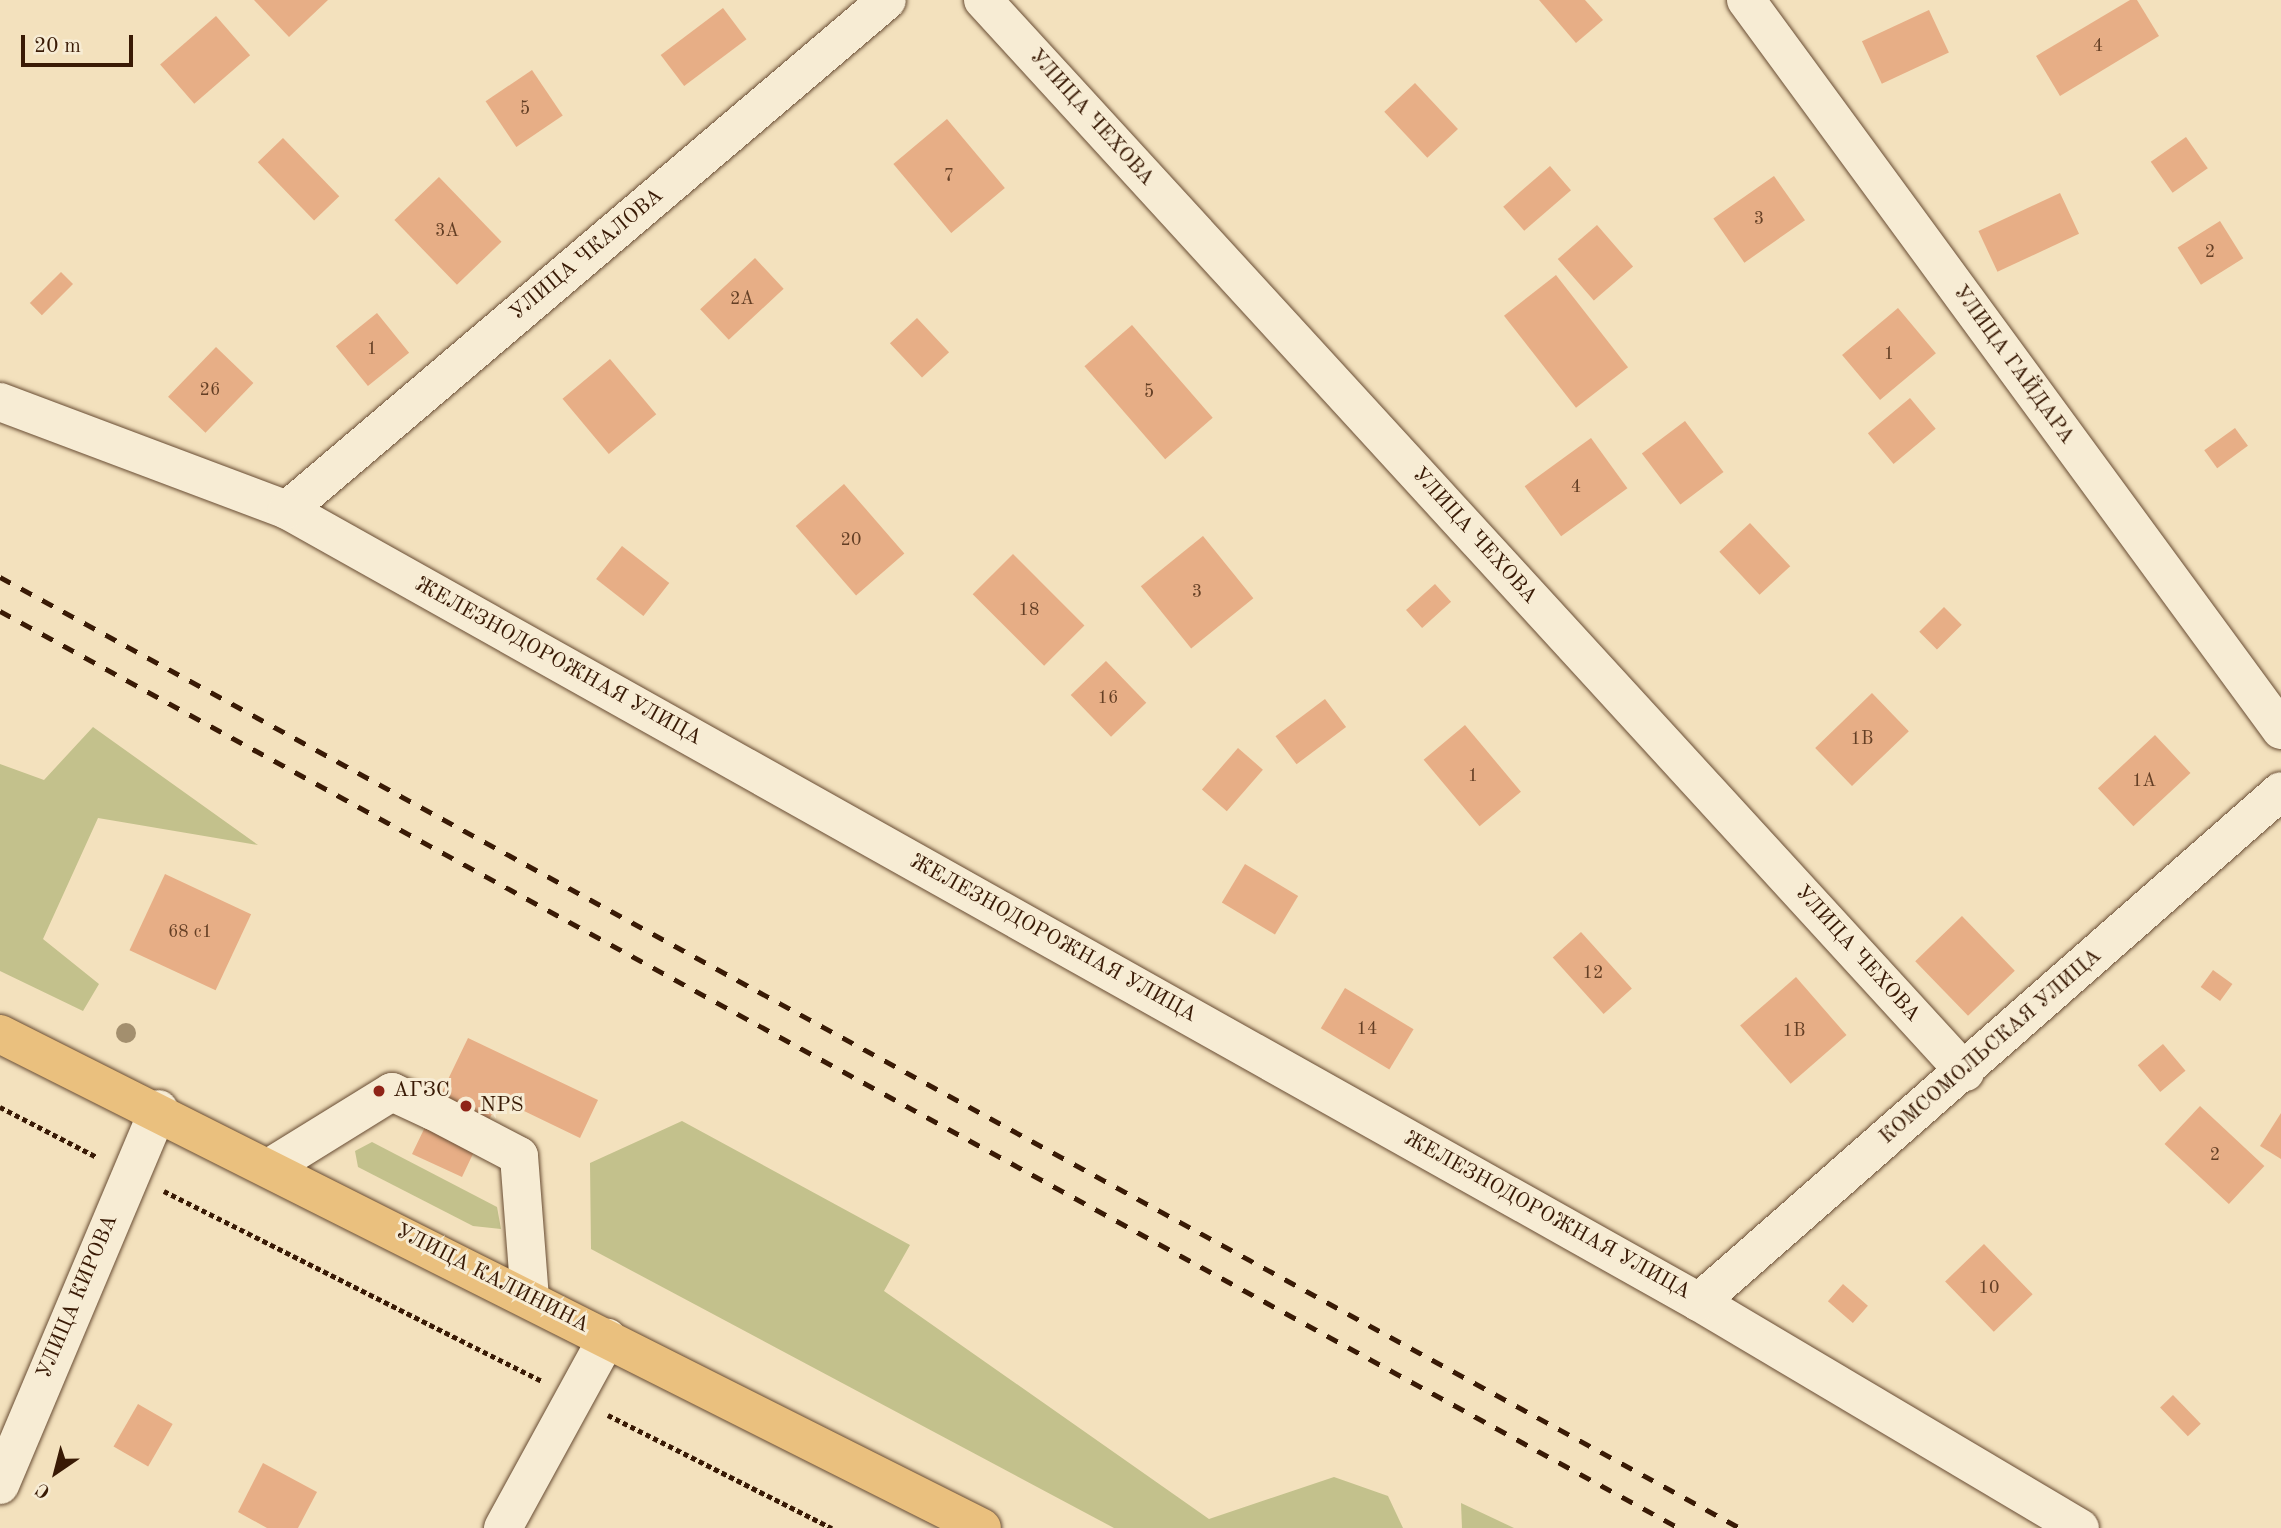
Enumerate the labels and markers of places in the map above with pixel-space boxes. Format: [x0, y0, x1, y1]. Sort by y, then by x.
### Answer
place label: АГЗС [393, 1078, 450, 1104]
marker: АГЗС [371, 1083, 387, 1099]
place label: NPS [480, 1093, 523, 1119]
marker: NPS [458, 1098, 474, 1114]

